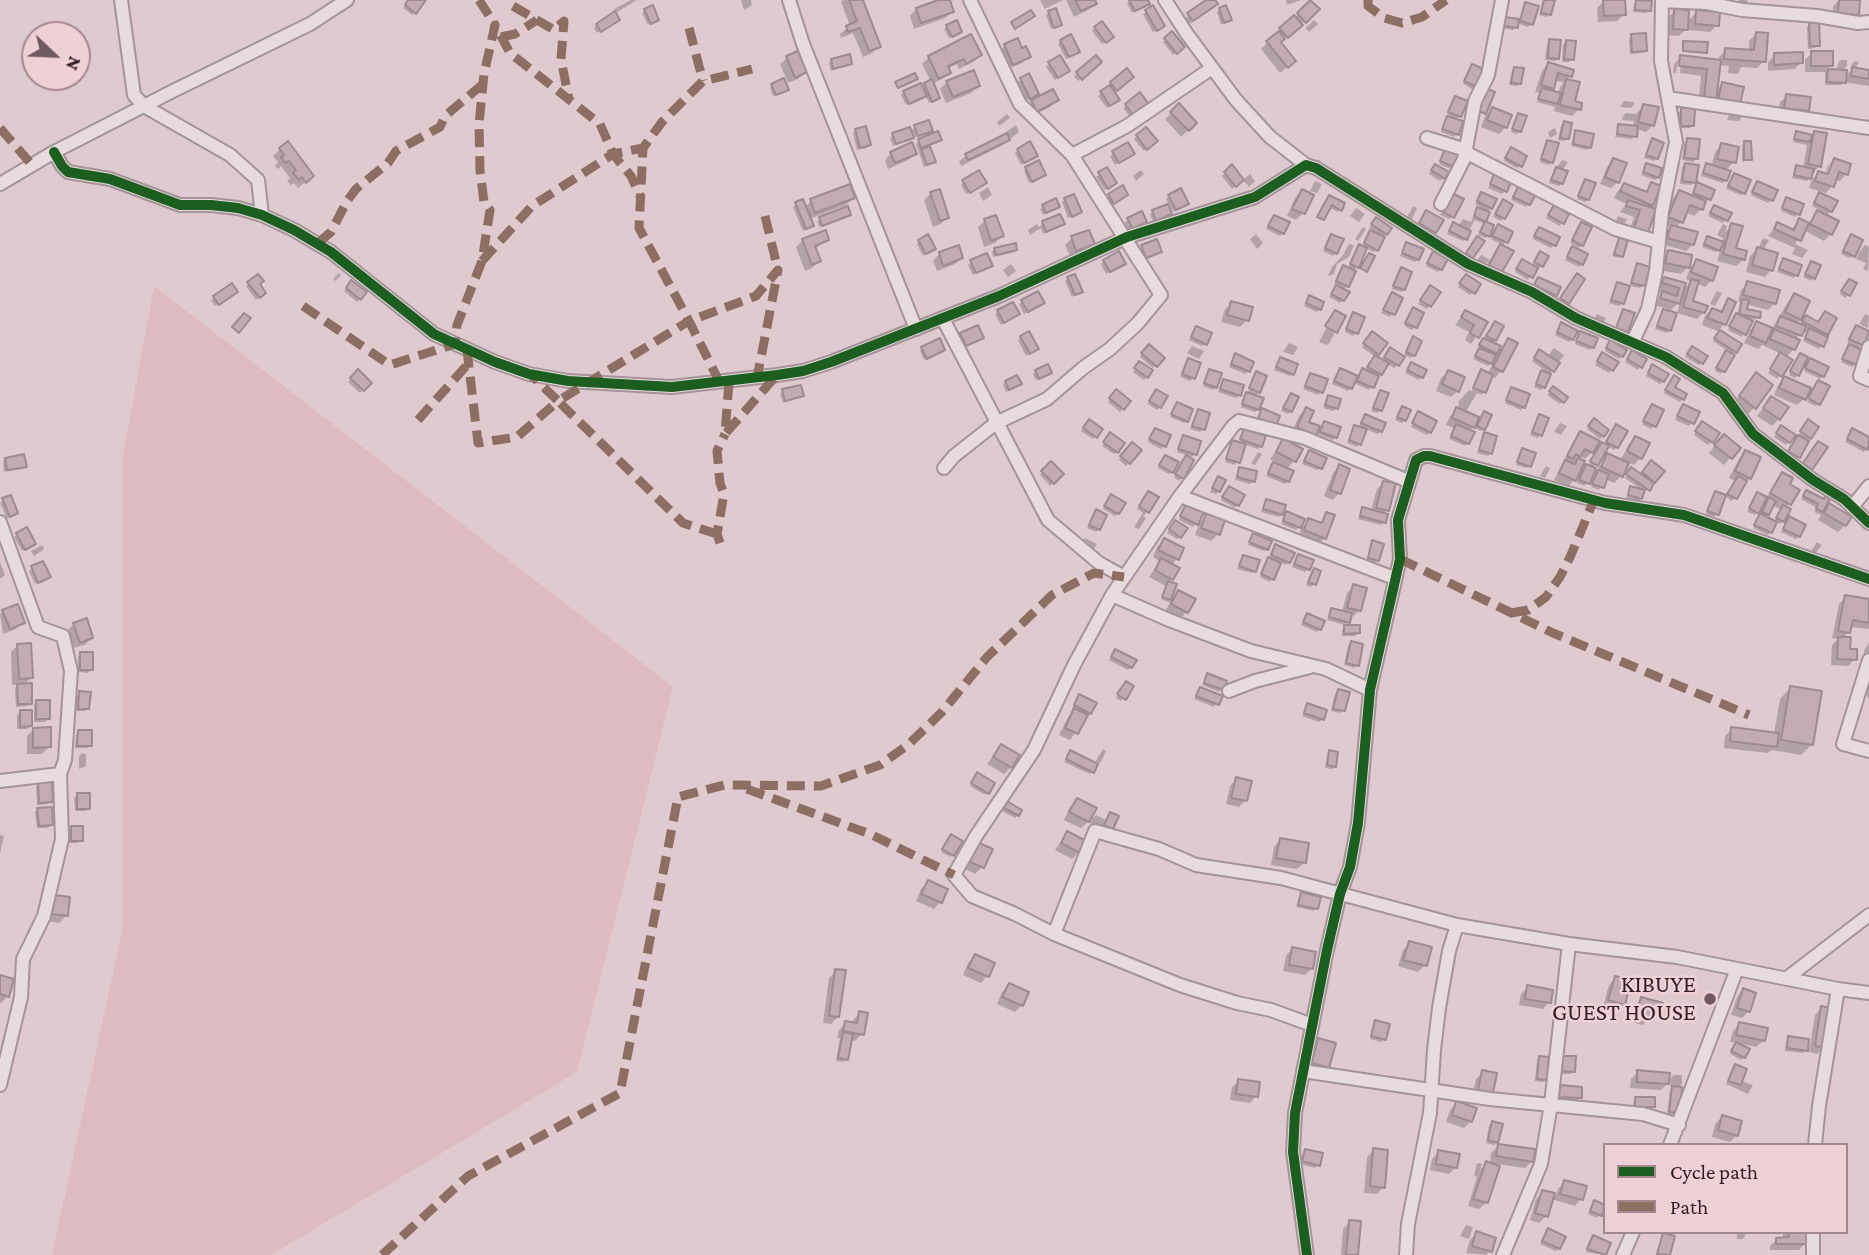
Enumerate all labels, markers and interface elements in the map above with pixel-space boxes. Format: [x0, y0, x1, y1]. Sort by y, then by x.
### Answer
north arrow [21, 21, 91, 91]
text: N [62, 54, 86, 74]
place label: KIBUYE GUEST HOUSE [1552, 971, 1696, 1027]
marker: KIBUYE GUEST HOUSE [1702, 991, 1718, 1007]
legend [1603, 1143, 1848, 1234]
text: Cycle path [1670, 1160, 1758, 1184]
text: Path [1670, 1195, 1708, 1219]

